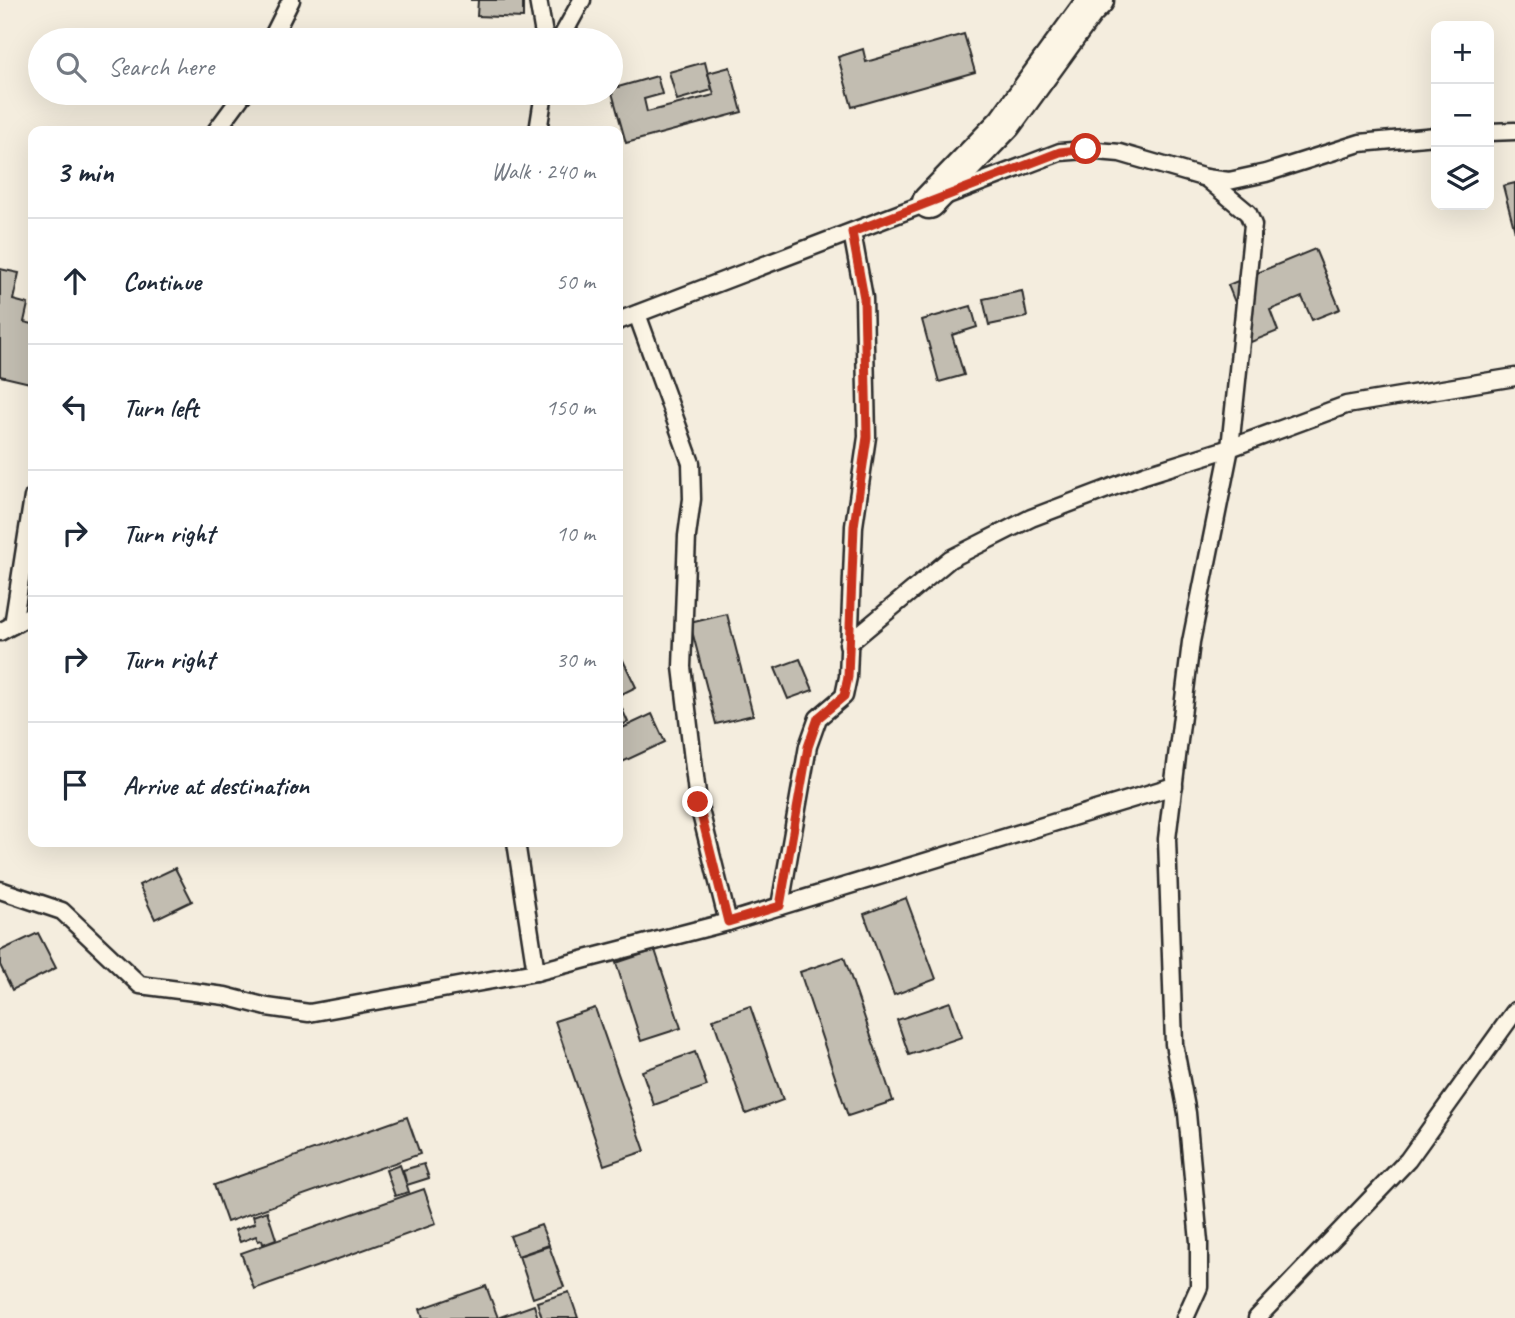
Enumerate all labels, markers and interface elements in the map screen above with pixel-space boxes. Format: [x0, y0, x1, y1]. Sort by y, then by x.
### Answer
map controls [1431, 21, 1494, 210]
button: + [1431, 21, 1494, 84]
search box [28, 28, 623, 105]
icon: search [52, 48, 90, 86]
text: Search here [108, 50, 214, 83]
button: − [1431, 84, 1494, 147]
route start [1070, 133, 1101, 164]
button: layers [1431, 147, 1494, 210]
text: 3 min [56, 153, 113, 191]
text: Walk · 240 m [491, 157, 595, 186]
icon: ahead [56, 262, 94, 300]
text: Continue [123, 265, 201, 298]
text: 50 m [556, 267, 595, 296]
icon: left [56, 388, 94, 426]
text: Turn left [123, 391, 198, 424]
text: 150 m [546, 393, 595, 422]
icon: right [56, 514, 94, 552]
text: Turn right [123, 517, 214, 550]
text: 10 m [556, 519, 595, 548]
icon: right [56, 640, 94, 678]
text: Turn right [123, 643, 214, 676]
text: 30 m [556, 645, 595, 674]
icon: arrive [56, 766, 94, 804]
text: Arrive at destination [123, 769, 309, 802]
route end [682, 786, 713, 817]

